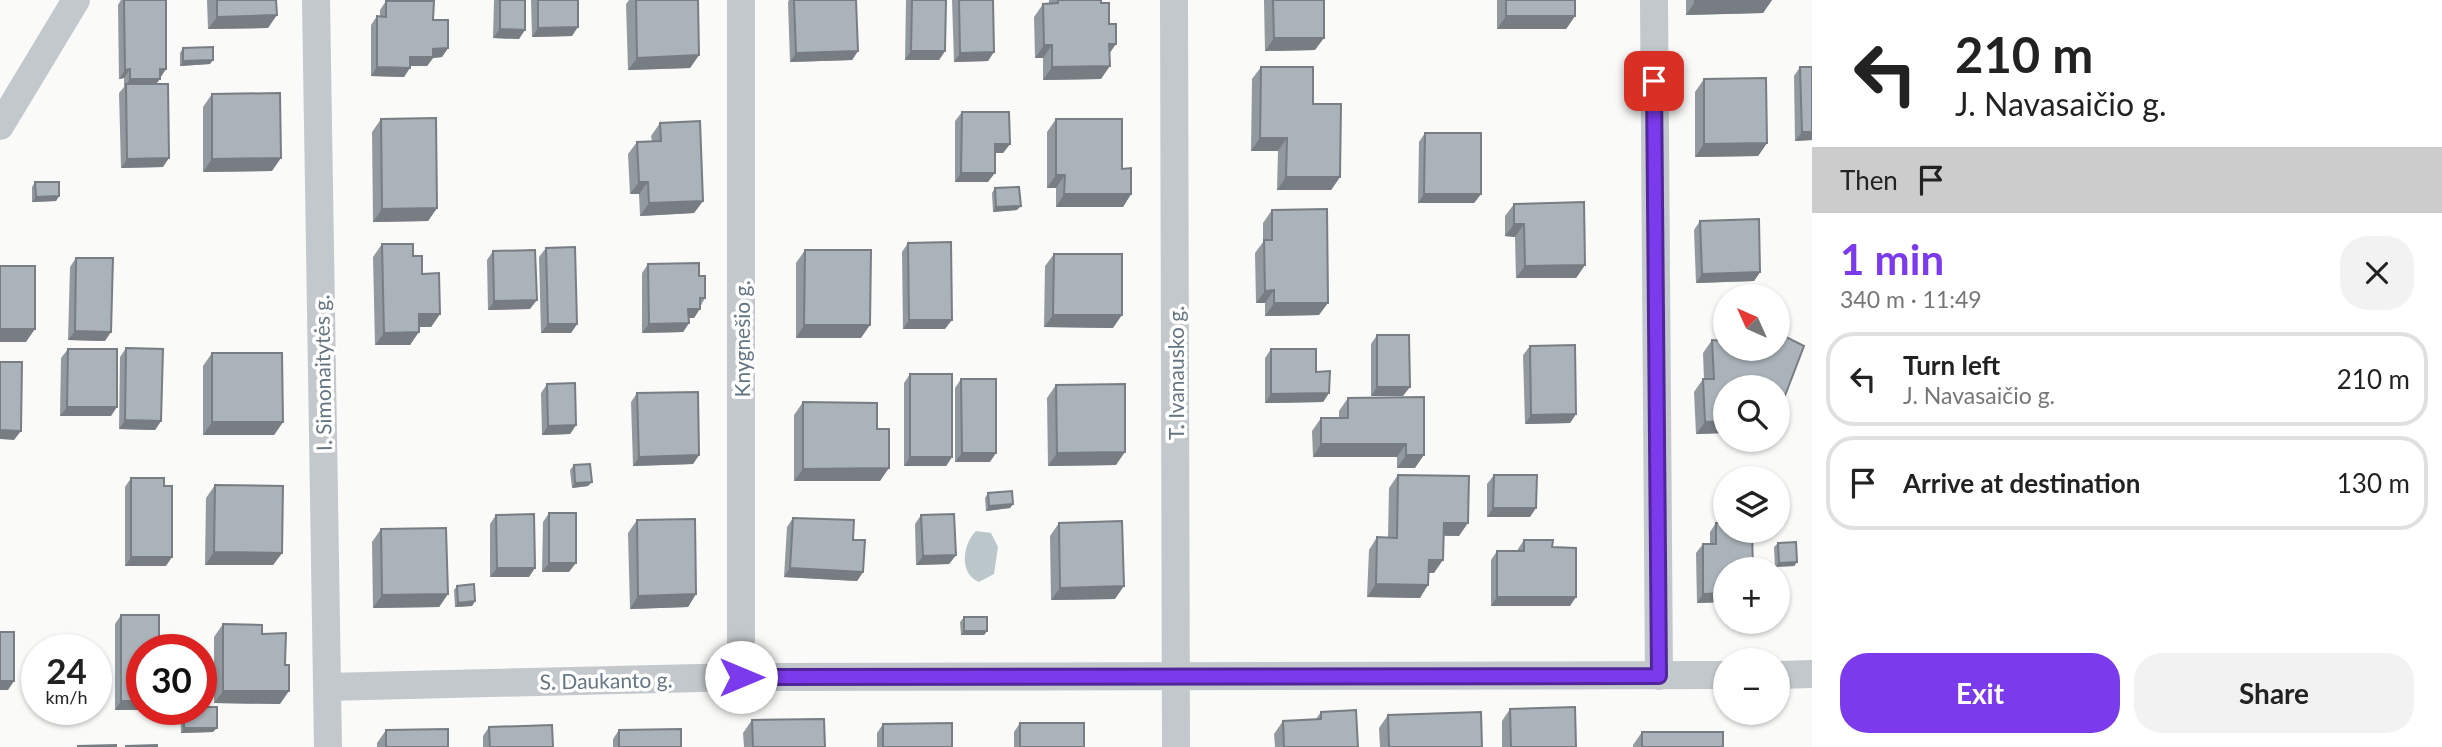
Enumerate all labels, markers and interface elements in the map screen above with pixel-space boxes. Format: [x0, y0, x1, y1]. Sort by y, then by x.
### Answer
text: 210 m [1955, 25, 2093, 83]
icon: left [1840, 28, 1931, 119]
pin [1624, 51, 1684, 111]
icon: arrive [1635, 62, 1673, 100]
text: J. Navasaičio g. [1955, 84, 2167, 123]
icon: arrive [1912, 161, 1950, 199]
text: Then [1840, 164, 1898, 196]
text: 1 min [1840, 234, 1944, 284]
button: close [2340, 236, 2414, 310]
street label: Knygnešio g. [729, 281, 754, 397]
north arrow [1713, 284, 1790, 360]
map controls [1713, 284, 1790, 725]
text: 340 m · 11:49 [1840, 285, 1982, 313]
street label: I. Simonaitytės g. [308, 295, 336, 451]
street label: T. Ivanausko g. [1163, 306, 1188, 440]
text: Turn left [1903, 349, 2000, 381]
icon: left [1844, 360, 1882, 398]
text: 210 m [2337, 363, 2410, 395]
button: search [1713, 375, 1790, 452]
text: J. Navasaičio g. [1903, 381, 2055, 409]
icon: arrive [1844, 464, 1882, 502]
button: layers [1713, 466, 1790, 543]
text: Arrive at destination [1903, 467, 2140, 499]
text: 130 m [2337, 467, 2410, 499]
button: + [1713, 557, 1790, 634]
speed limit sign: 30 [126, 634, 217, 725]
position arrow [704, 640, 778, 714]
button: − [1713, 648, 1790, 725]
text: 24 [46, 649, 87, 691]
button: Exit [1840, 653, 2120, 733]
button: Share [2134, 653, 2414, 733]
street label: S. Daukanto g. [539, 666, 673, 694]
text: km/h [45, 686, 88, 708]

